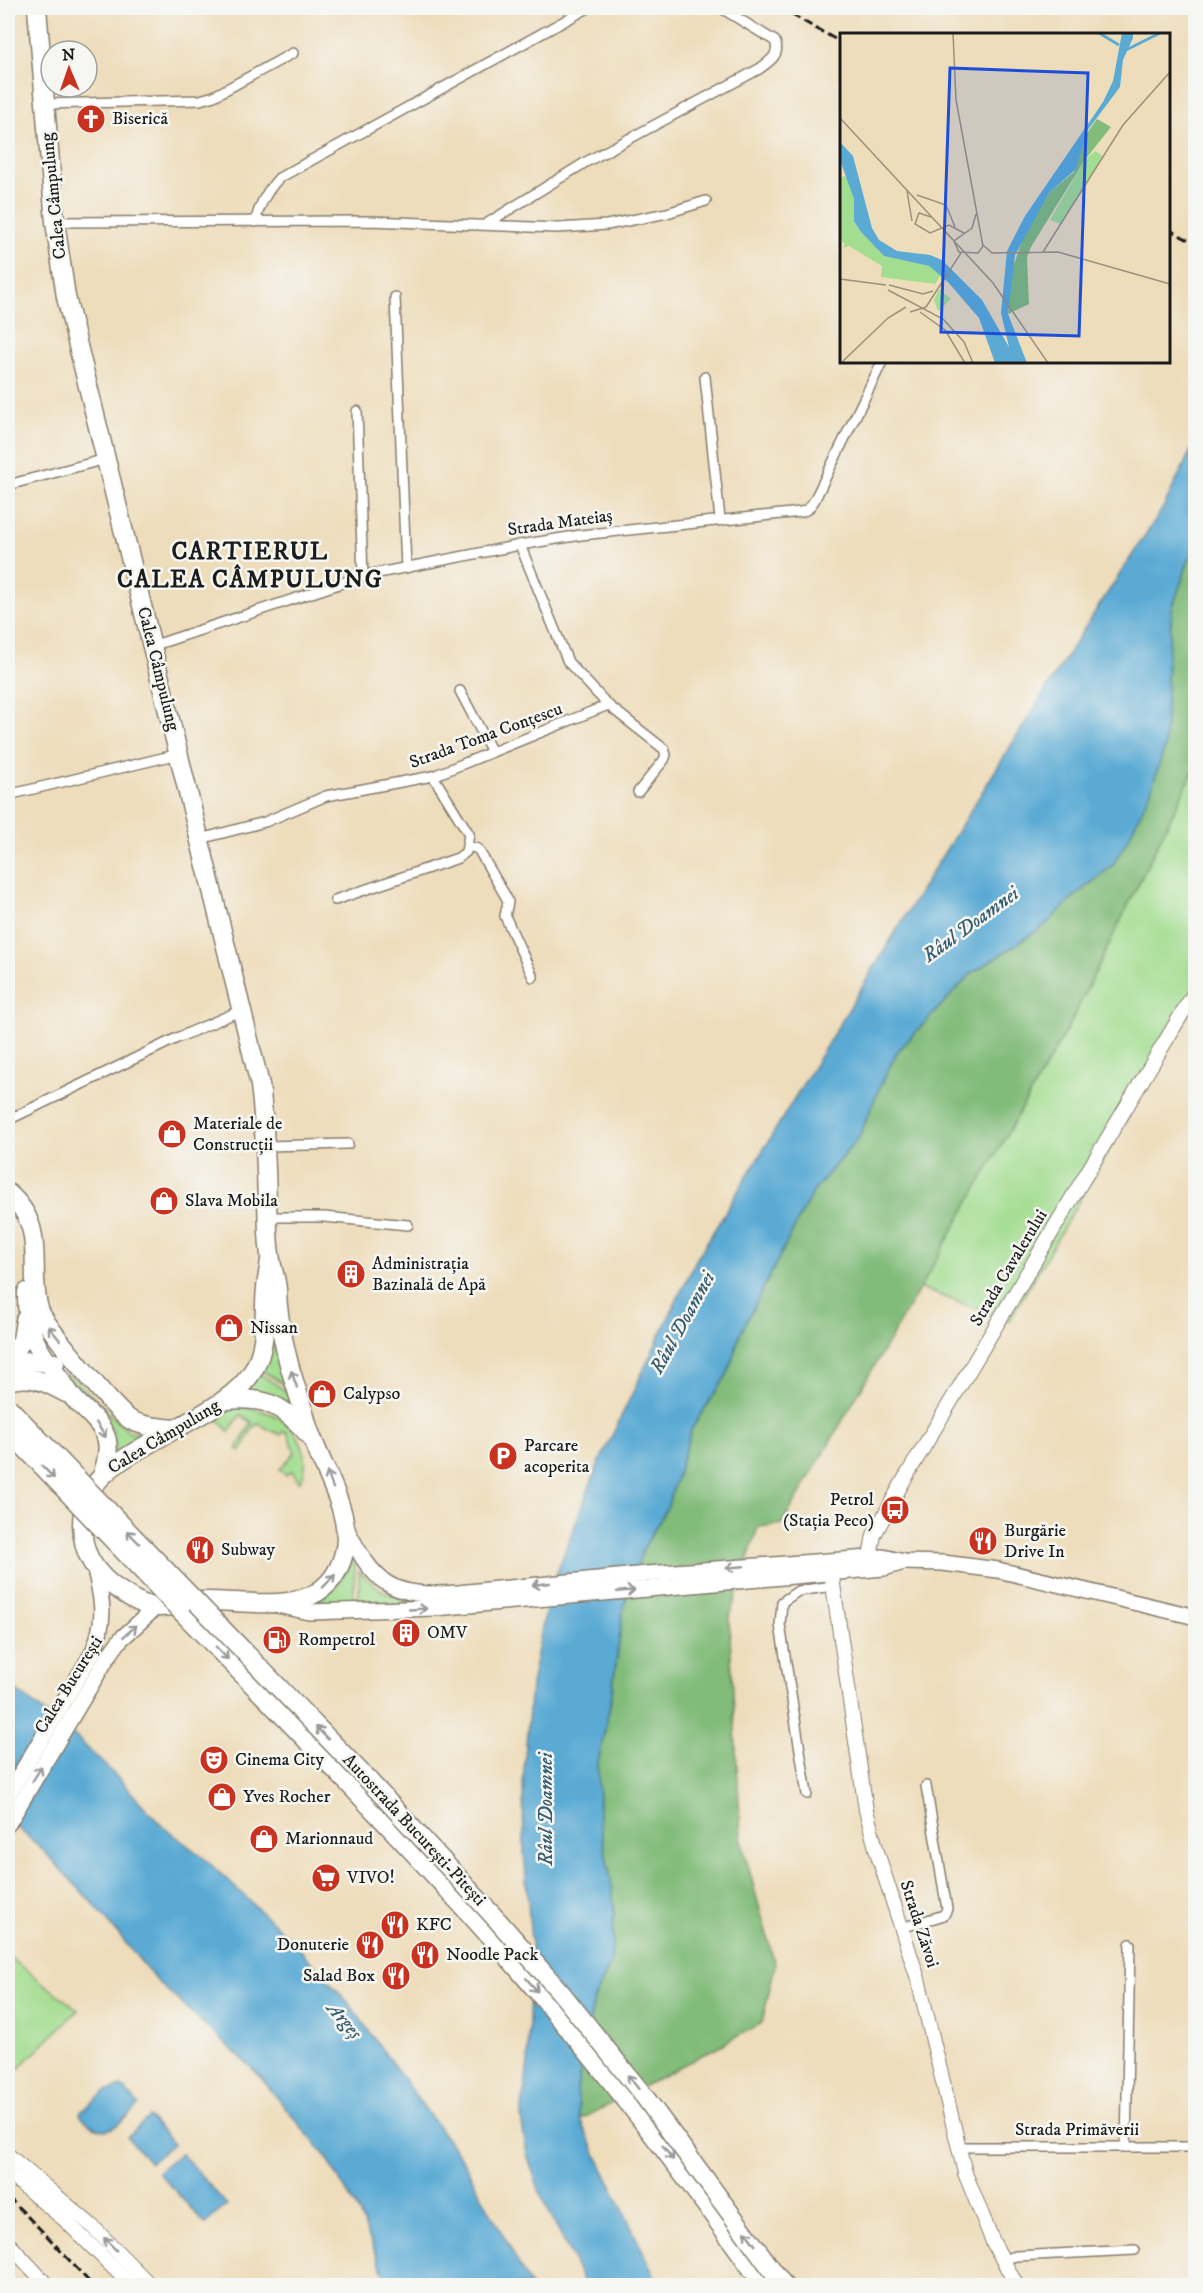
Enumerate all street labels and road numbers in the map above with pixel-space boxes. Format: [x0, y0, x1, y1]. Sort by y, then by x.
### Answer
street label: Calea Câmpulung [36, 131, 72, 260]
street label: Strada Mateiaș [506, 505, 614, 541]
street label: Calea Câmpulung [132, 605, 184, 733]
street label: Strada Toma Conțescu [406, 698, 566, 774]
street label: Strada Cavalerului [966, 1206, 1052, 1330]
street label: Calea Câmpulung [104, 1395, 224, 1479]
street label: Calea București [30, 1632, 108, 1738]
street label: Autostrada București-Pitești [338, 1749, 490, 1911]
street label: Strada Zăvoi [895, 1878, 943, 1970]
street label: Strada Primăverii [1015, 2119, 1139, 2141]

